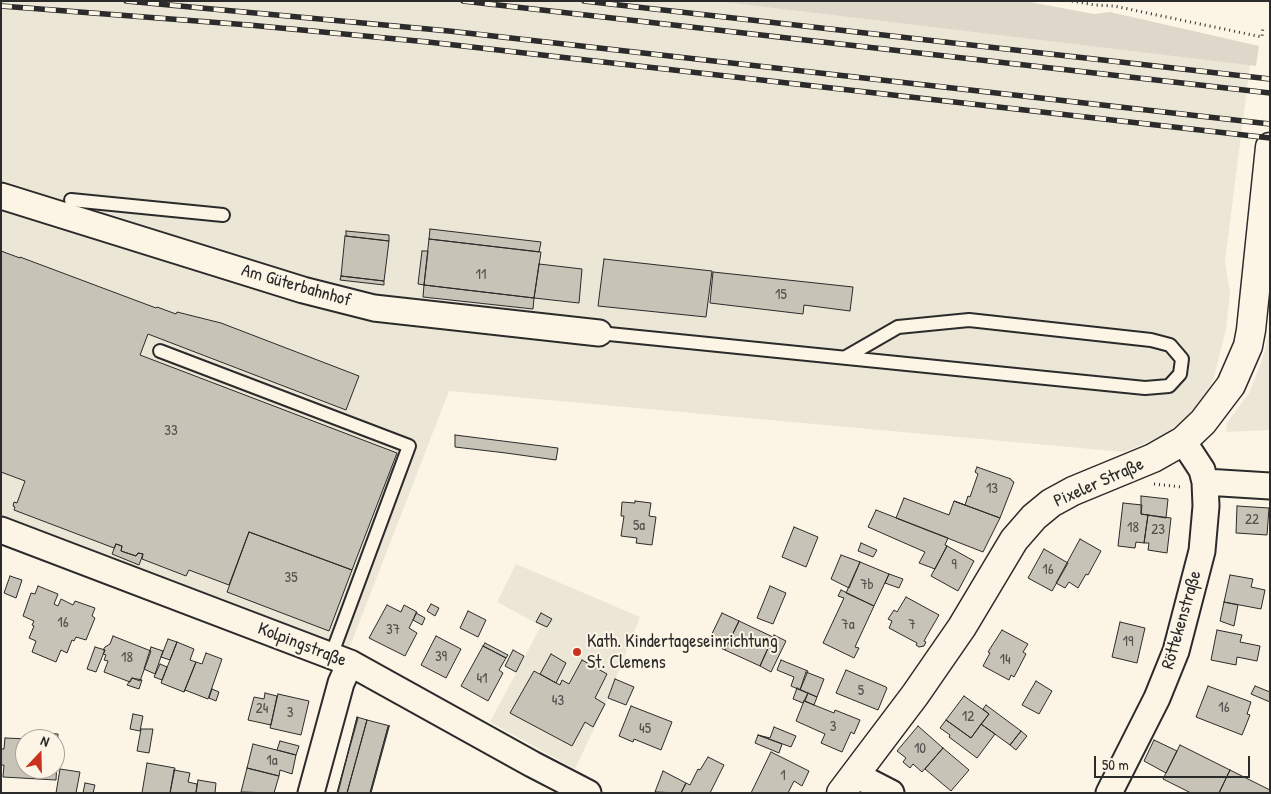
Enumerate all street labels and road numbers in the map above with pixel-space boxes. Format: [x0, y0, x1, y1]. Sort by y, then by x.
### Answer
street label: Am Güterbahnhof [239, 260, 353, 312]
street label: Pixeler Straße [1051, 454, 1147, 512]
street label: Röttekenstraße [1158, 568, 1206, 672]
street label: Kolpingstraße [255, 618, 349, 672]

